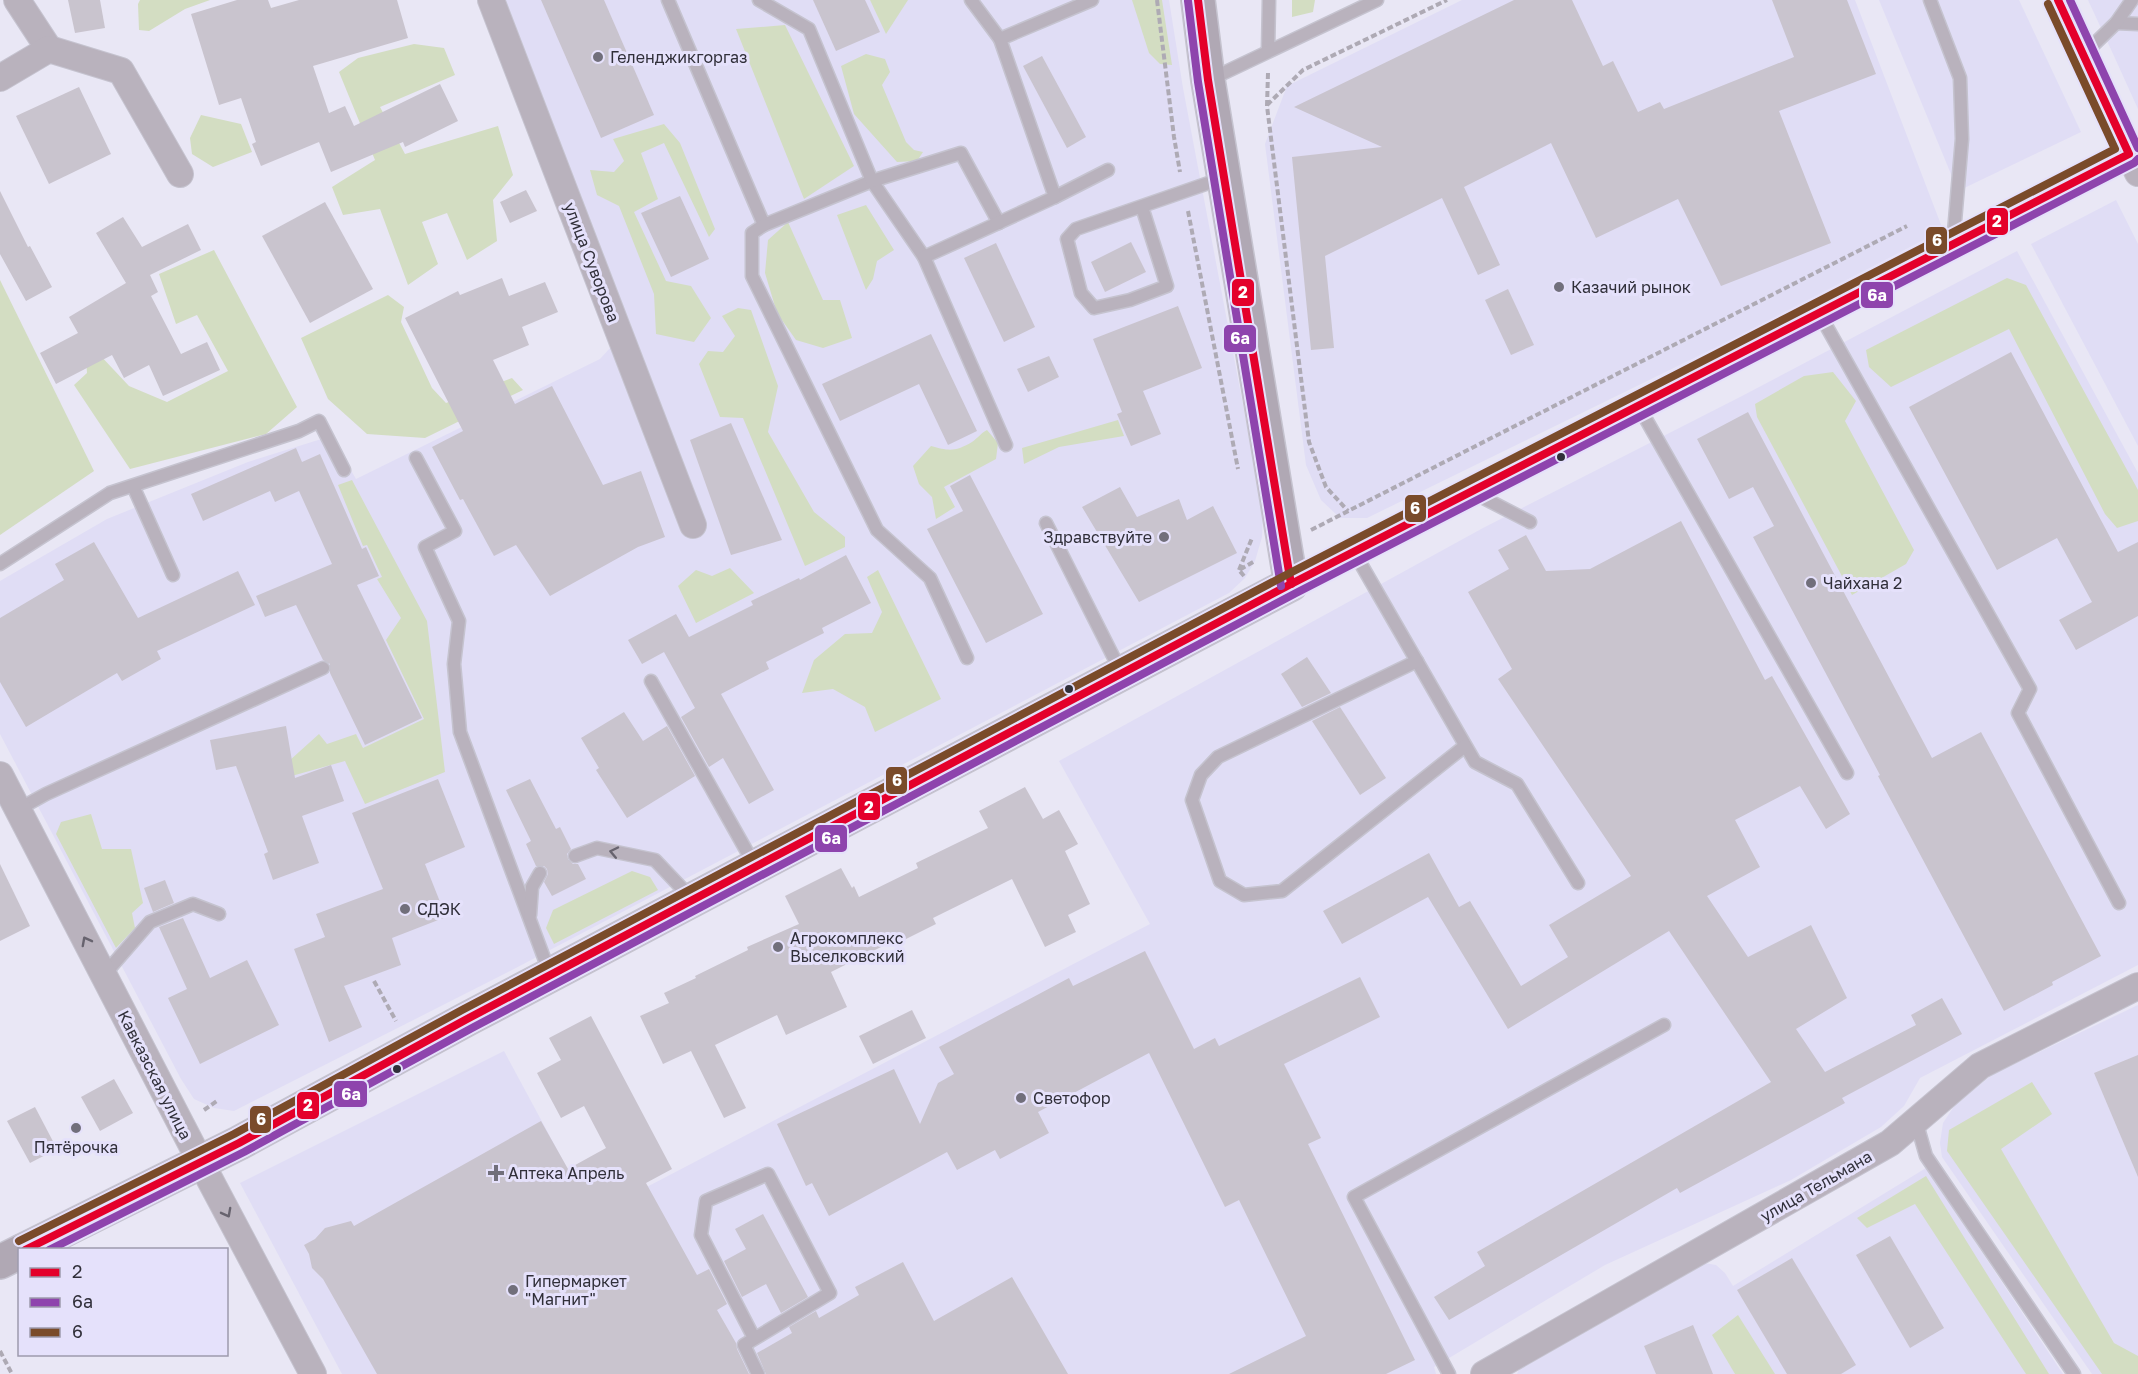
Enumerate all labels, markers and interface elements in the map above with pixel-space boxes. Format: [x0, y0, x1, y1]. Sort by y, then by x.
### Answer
place label: Геленджикгоргаз [610, 47, 747, 67]
marker: Геленджикгоргаз [591, 50, 605, 64]
street label: улица Суворова [560, 199, 624, 325]
line badge: 2 [1986, 207, 2009, 236]
text: 2 [1992, 211, 2002, 231]
line badge: 6 [1925, 226, 1948, 255]
text: 6 [1932, 230, 1942, 250]
place label: Казачий рынок [1571, 277, 1691, 297]
line badge: 2 [1231, 278, 1255, 307]
marker: Казачий рынок [1552, 280, 1566, 294]
line badge: 6а [1860, 281, 1894, 309]
text: 2 [1238, 282, 1248, 302]
text: 6а [1867, 285, 1887, 305]
line badge: 6а [1223, 324, 1257, 353]
text: 6а [1230, 328, 1250, 348]
unlabelled marker [1555, 451, 1567, 463]
line badge: 6 [1404, 494, 1427, 523]
text: 6 [1410, 498, 1420, 518]
place label: Здравствуйте [1043, 527, 1152, 547]
marker: Здравствуйте [1157, 530, 1171, 544]
place label: Чайхана 2 [1823, 573, 1902, 593]
marker: Чайхана 2 [1804, 576, 1818, 590]
unlabelled marker [1063, 683, 1075, 695]
line badge: 6 [885, 766, 908, 795]
text: 6 [892, 770, 902, 790]
line badge: 2 [857, 792, 881, 821]
text: 2 [864, 797, 874, 817]
line badge: 6а [814, 824, 848, 853]
text: 6а [821, 828, 841, 848]
one-way arrow [610, 846, 620, 859]
place label: СДЭК [417, 899, 461, 919]
marker: СДЭК [398, 902, 412, 916]
place label: Агрокомплекс Выселковский [790, 928, 905, 966]
one-way arrow [81, 937, 93, 948]
marker: Агрокомплекс Выселковский [771, 940, 785, 954]
street label: Кавказская улица [114, 1007, 196, 1143]
unlabelled marker [391, 1063, 403, 1075]
line badge: 6а [333, 1080, 368, 1108]
text: 6а [341, 1084, 361, 1104]
place label: Светофор [1033, 1088, 1111, 1108]
line badge: 2 [296, 1091, 320, 1120]
marker: Светофор [1014, 1091, 1028, 1105]
text: 2 [303, 1095, 313, 1115]
line badge: 6 [249, 1105, 272, 1134]
text: 6 [256, 1109, 266, 1129]
marker: Пятёрочка [69, 1121, 83, 1135]
place label: Пятёрочка [34, 1137, 118, 1157]
street label: улица Тельмана [1757, 1146, 1875, 1226]
place label: Аптека Апрель [508, 1163, 624, 1183]
marker: Аптека Апрель [489, 1166, 503, 1180]
one-way arrow [220, 1206, 231, 1217]
legend [18, 1248, 228, 1356]
text: 2 [72, 1260, 82, 1282]
place label: Гипермаркет "Магнит" [525, 1271, 627, 1309]
marker: Гипермаркет "Магнит" [506, 1283, 520, 1297]
text: 6а [72, 1290, 93, 1312]
text: 6 [72, 1320, 83, 1342]

